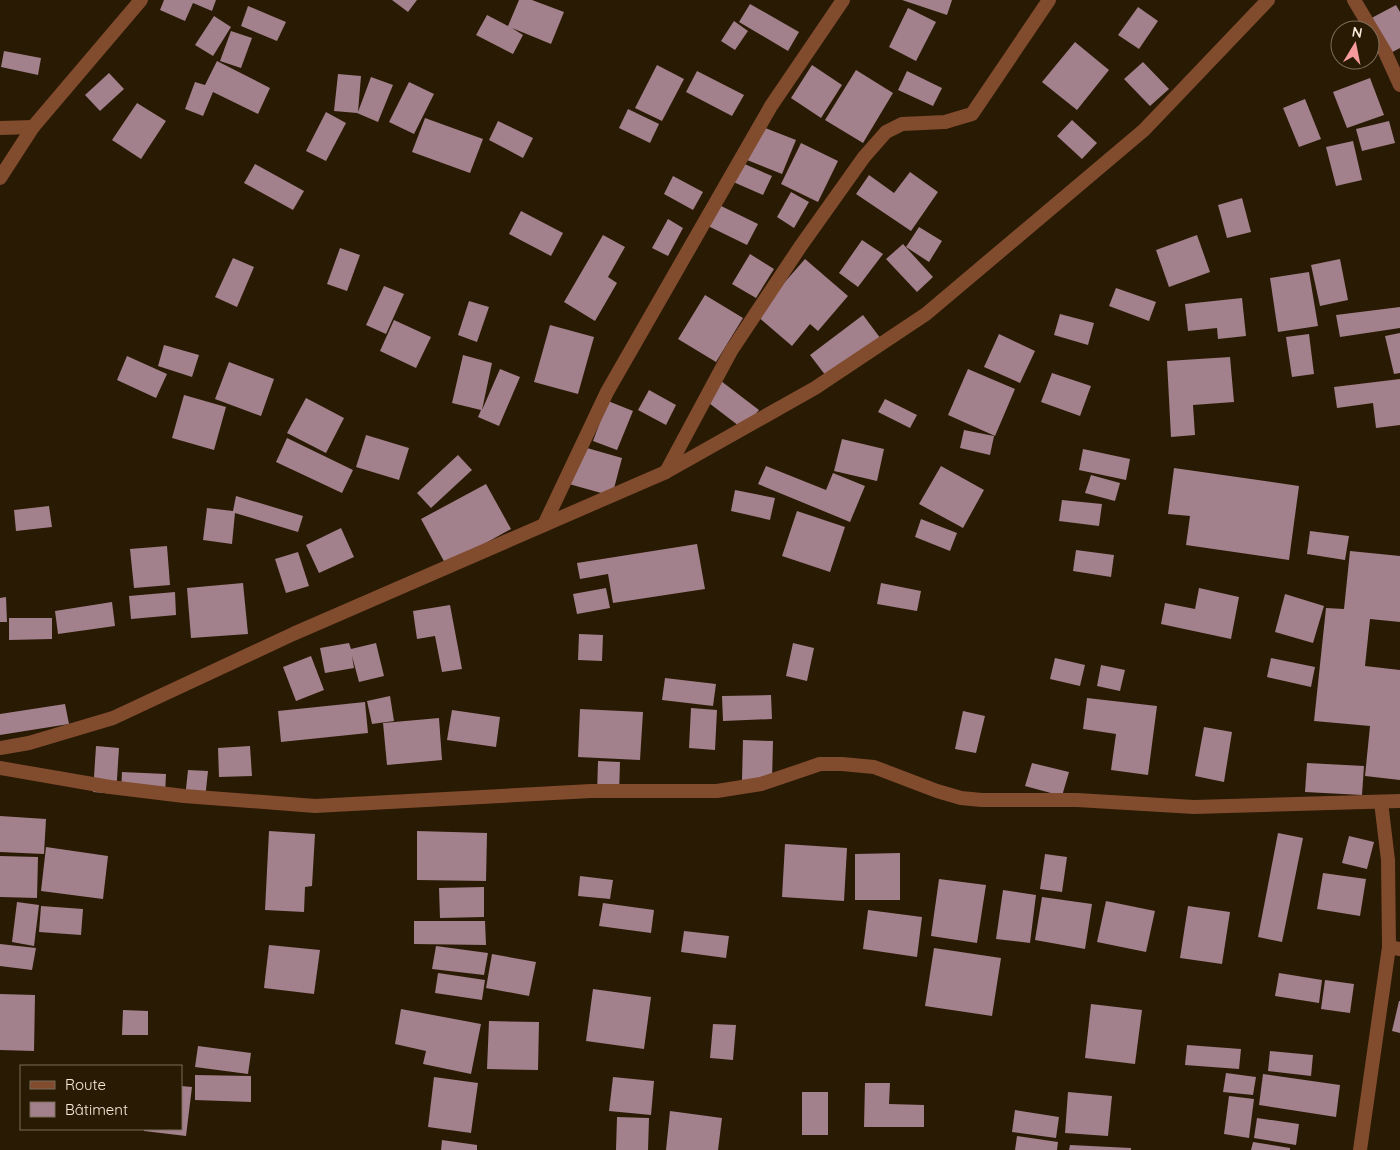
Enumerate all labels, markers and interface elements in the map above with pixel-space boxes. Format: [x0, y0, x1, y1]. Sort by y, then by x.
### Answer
north arrow [1330, 20, 1380, 70]
text: N [1351, 22, 1364, 42]
legend [20, 1065, 182, 1130]
text: Route [65, 1075, 106, 1094]
text: Bâtiment [65, 1100, 128, 1119]

